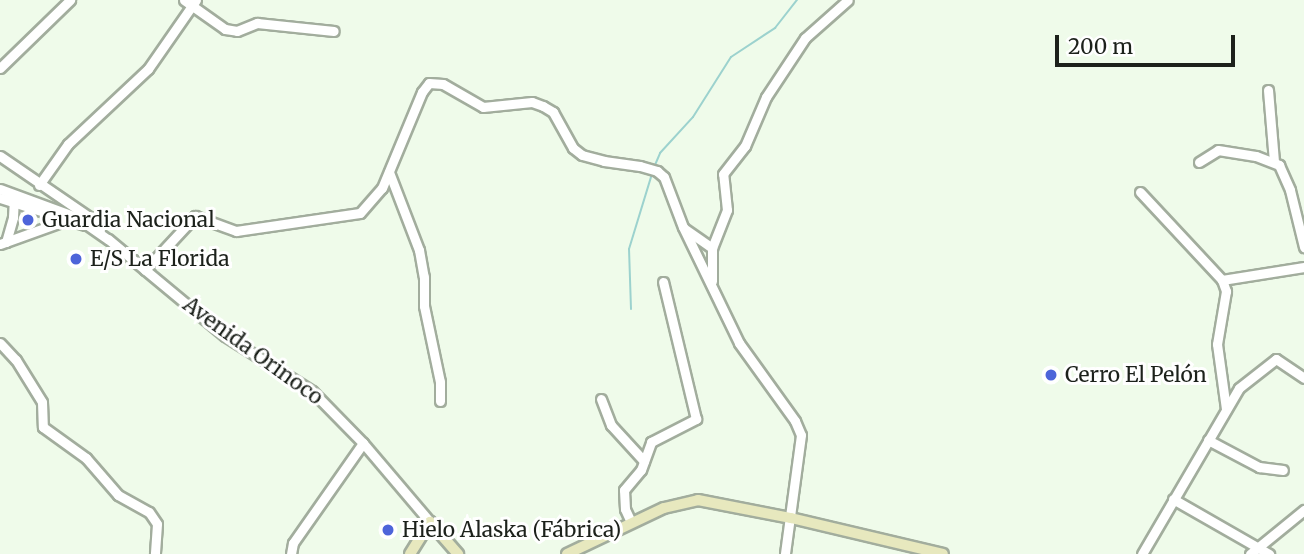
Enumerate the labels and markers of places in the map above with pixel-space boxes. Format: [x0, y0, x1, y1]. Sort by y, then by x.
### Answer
place label: Guardia Nacional [42, 207, 215, 233]
marker: Guardia Nacional [20, 212, 36, 228]
place label: E/S La Florida [90, 246, 230, 272]
marker: E/S La Florida [68, 251, 84, 267]
place label: Cerro El Pelón [1065, 362, 1207, 388]
marker: Cerro El Pelón [1043, 367, 1059, 383]
place label: Hielo Alaska (Fábrica) [402, 517, 621, 543]
marker: Hielo Alaska (Fábrica) [380, 522, 396, 538]

